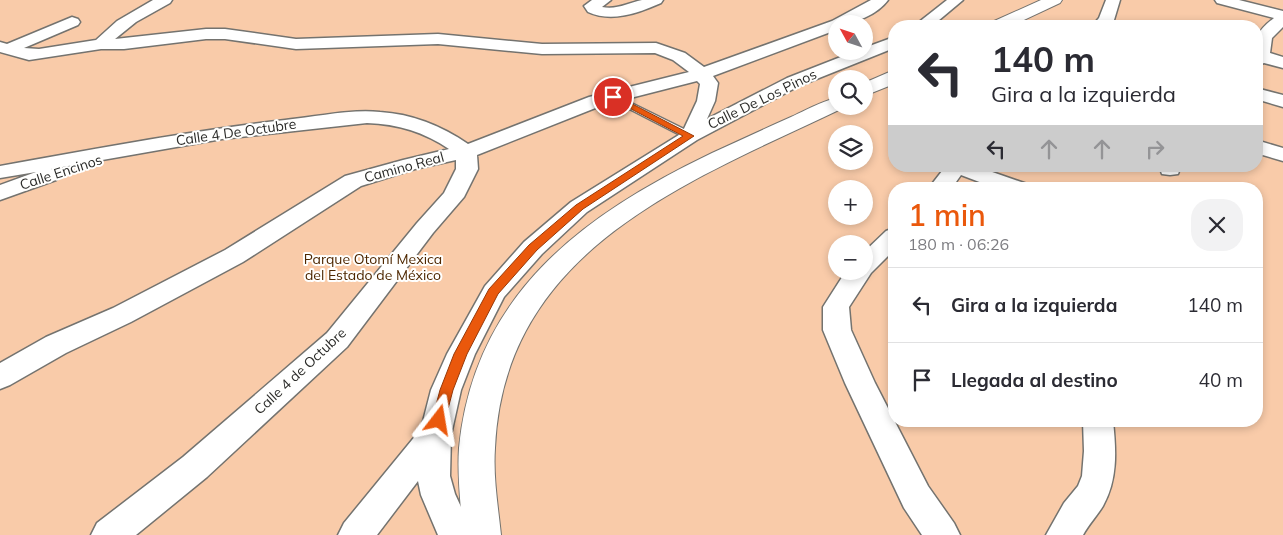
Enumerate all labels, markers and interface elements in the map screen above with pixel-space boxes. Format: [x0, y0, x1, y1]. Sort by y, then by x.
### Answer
north arrow [828, 15, 872, 60]
map controls [828, 15, 873, 280]
text: 140 m [991, 37, 1095, 81]
icon: left [908, 40, 973, 105]
street label: Calle De Los Pinos [705, 65, 820, 133]
button: search [828, 70, 873, 115]
pin [592, 76, 634, 118]
text: Gira a la izquierda [991, 80, 1176, 108]
icon: arrive [599, 83, 627, 111]
street label: Calle 4 De Octubre [175, 115, 297, 149]
button: layers [828, 125, 873, 170]
icon: left [982, 135, 1010, 163]
icon: ahead [1035, 135, 1063, 163]
icon: ahead [1088, 135, 1116, 163]
icon: right [1141, 135, 1169, 163]
street label: Camino Real [362, 148, 446, 186]
street label: Calle Encinos [18, 150, 104, 194]
button: + [828, 180, 873, 225]
text: 1 min [908, 196, 986, 234]
button: close [1191, 199, 1243, 251]
text: 180 m · 06:26 [908, 234, 1009, 254]
button: − [828, 235, 873, 280]
park label: Parque Otomí Mexica del Estado de México [304, 250, 442, 284]
icon: left [908, 291, 936, 319]
text: Gira a la izquierda [951, 293, 1117, 317]
text: 140 m [1187, 293, 1243, 317]
street label: Calle 4 de Octubre [250, 324, 350, 418]
icon: arrive [908, 366, 936, 394]
text: Llegada al destino [951, 368, 1118, 392]
text: 40 m [1199, 368, 1243, 392]
position arrow [412, 393, 464, 445]

